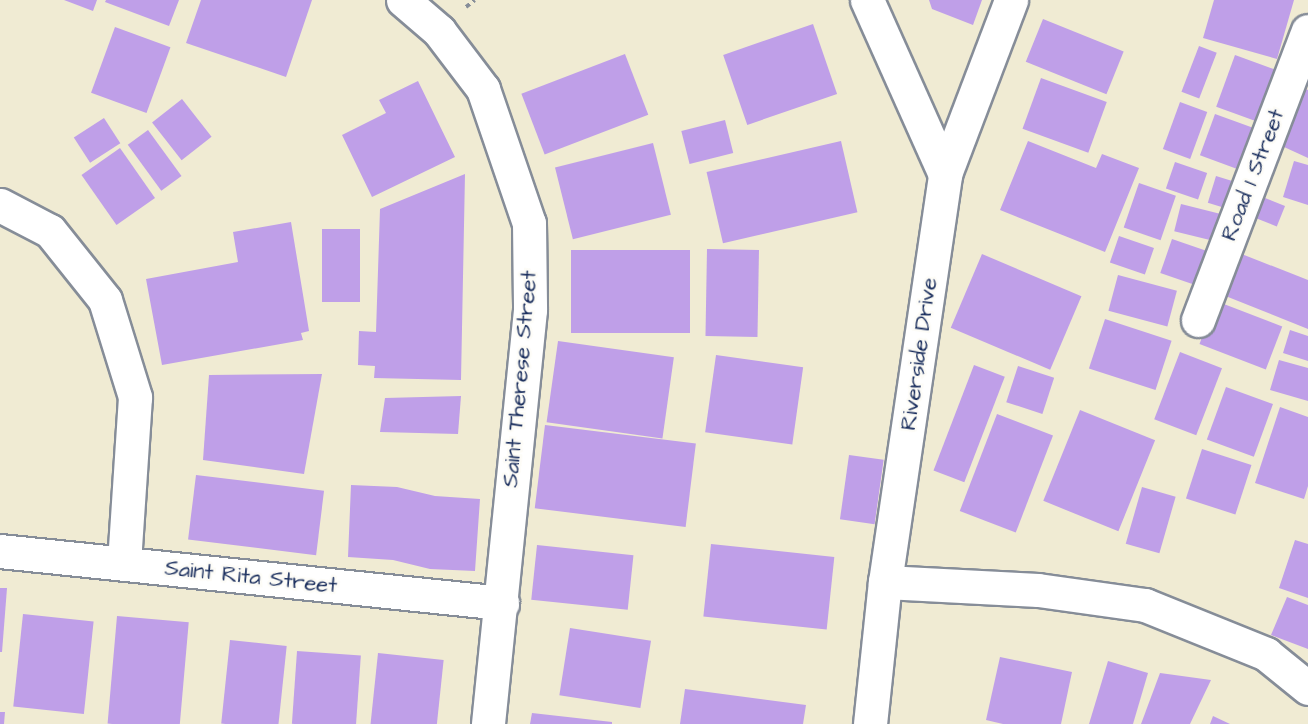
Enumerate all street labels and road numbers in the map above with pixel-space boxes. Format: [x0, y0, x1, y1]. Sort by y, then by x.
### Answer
street label: Road 1 Street [1216, 105, 1290, 245]
street label: Saint Therese Street [497, 269, 543, 489]
street label: Riverside Drive [895, 276, 943, 432]
street label: Saint Rita Street [164, 555, 338, 599]

